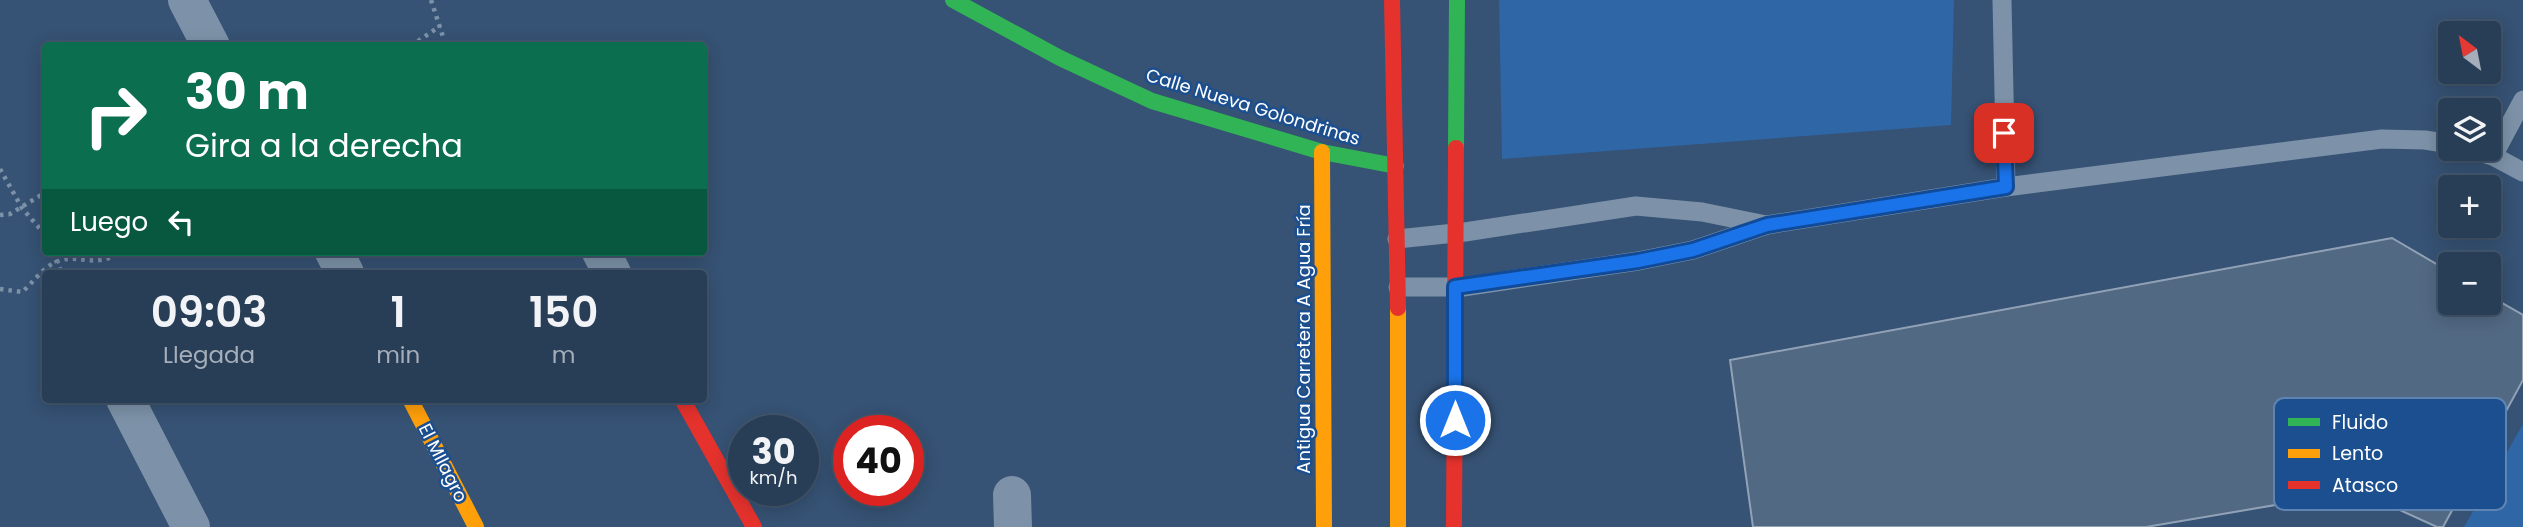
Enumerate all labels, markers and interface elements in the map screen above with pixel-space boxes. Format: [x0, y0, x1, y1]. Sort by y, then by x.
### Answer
north arrow [2438, 21, 2501, 84]
map controls [2438, 21, 2501, 315]
text: 30 m [185, 58, 309, 126]
street label: Calle Nueva Golondrinas [1143, 62, 1363, 151]
icon: right [70, 70, 161, 161]
button: layers [2438, 98, 2501, 161]
pin [1974, 103, 2034, 163]
icon: arrive [1985, 114, 2023, 152]
text: Gira a la derecha [185, 123, 463, 168]
button: + [2438, 175, 2501, 238]
icon: left [162, 203, 200, 241]
text: Luego [70, 204, 148, 240]
street label: Antigua Carretera A Agua Fría [1291, 204, 1316, 474]
button: − [2438, 252, 2501, 315]
text: 09:03 [151, 283, 267, 342]
text: 1 [391, 283, 406, 342]
text: 150 [529, 283, 598, 342]
text: Llegada [163, 339, 255, 371]
text: min [376, 339, 420, 371]
text: m [552, 339, 575, 371]
position arrow [1418, 383, 1492, 457]
legend [2274, 398, 2506, 510]
text: Fluido [2332, 409, 2388, 436]
speed limit sign: 40 [833, 415, 924, 506]
street label: El MIlagro [413, 419, 474, 506]
text: 30 [752, 427, 796, 476]
text: Lento [2332, 440, 2383, 467]
text: km/h [750, 465, 797, 490]
text: Atasco [2332, 472, 2398, 499]

